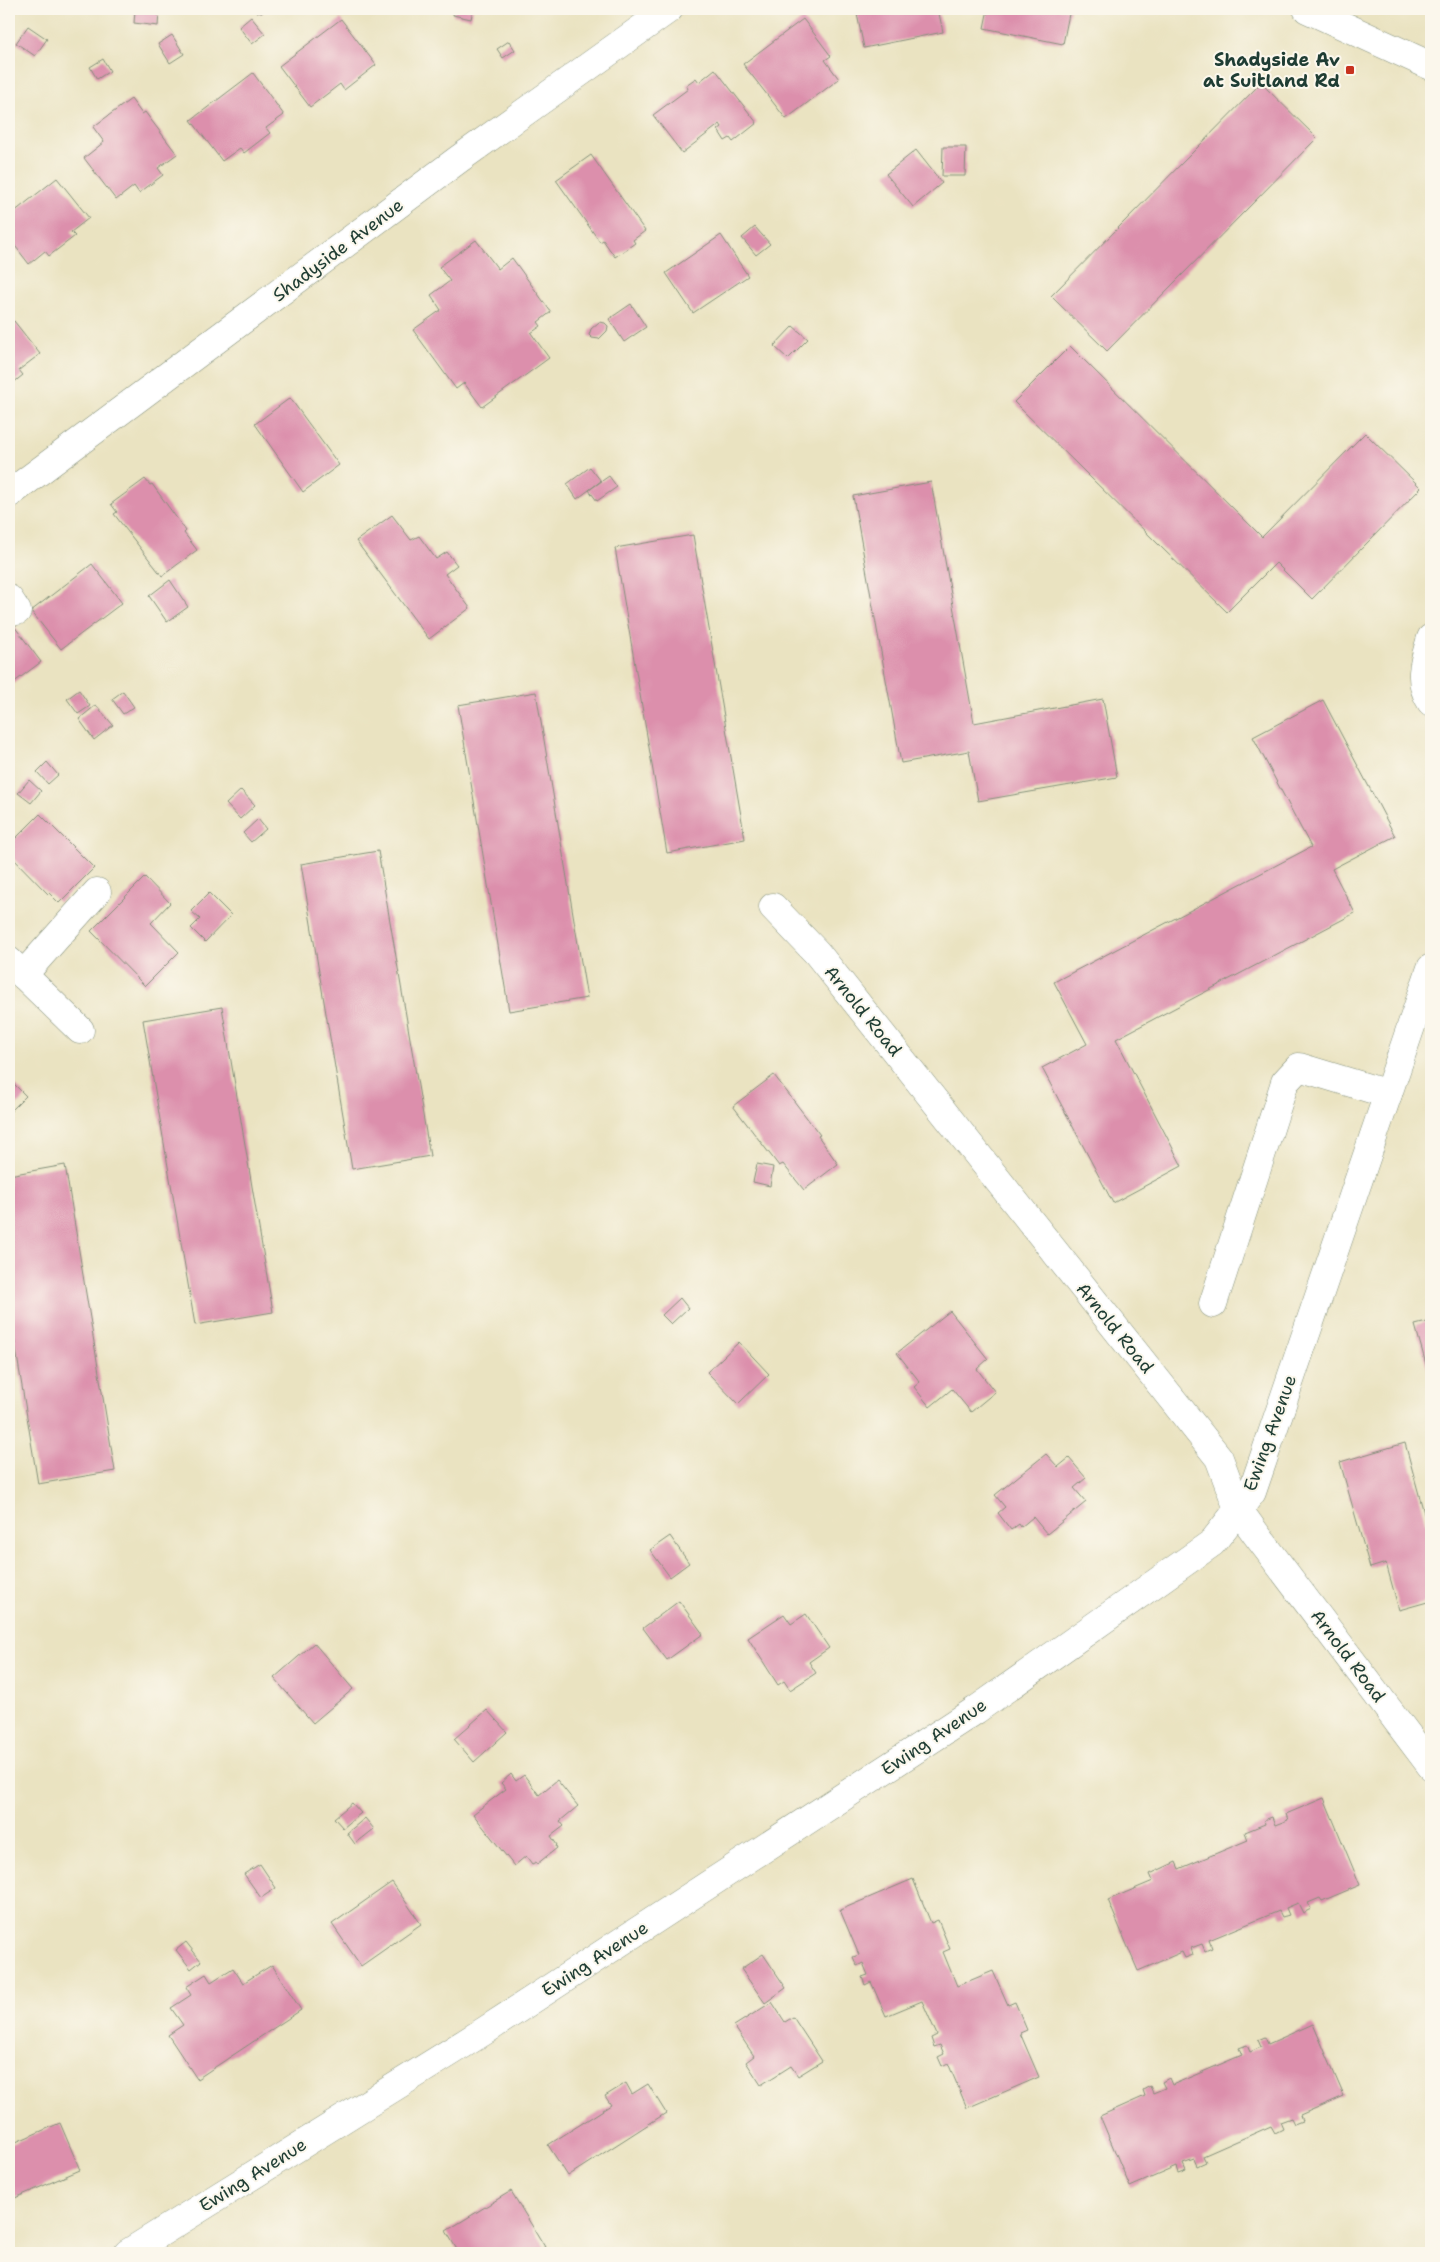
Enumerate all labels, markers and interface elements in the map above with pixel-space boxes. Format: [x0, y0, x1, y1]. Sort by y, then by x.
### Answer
place label: Shadyside Av at Suitland Rd [1203, 48, 1340, 93]
marker: Shadyside Av at Suitland Rd [1344, 64, 1356, 76]
street label: Shadyside Avenue [268, 193, 408, 307]
street label: Arnold Road [819, 961, 907, 1061]
street label: Arnold Road [1071, 1278, 1159, 1378]
street label: Ewing Avenue [1238, 1371, 1302, 1495]
street label: Arnold Road [1305, 1605, 1391, 1707]
street label: Ewing Avenue [877, 1693, 991, 1781]
street label: Ewing Avenue [537, 1916, 653, 2002]
street label: Ewing Avenue [195, 2132, 311, 2218]

